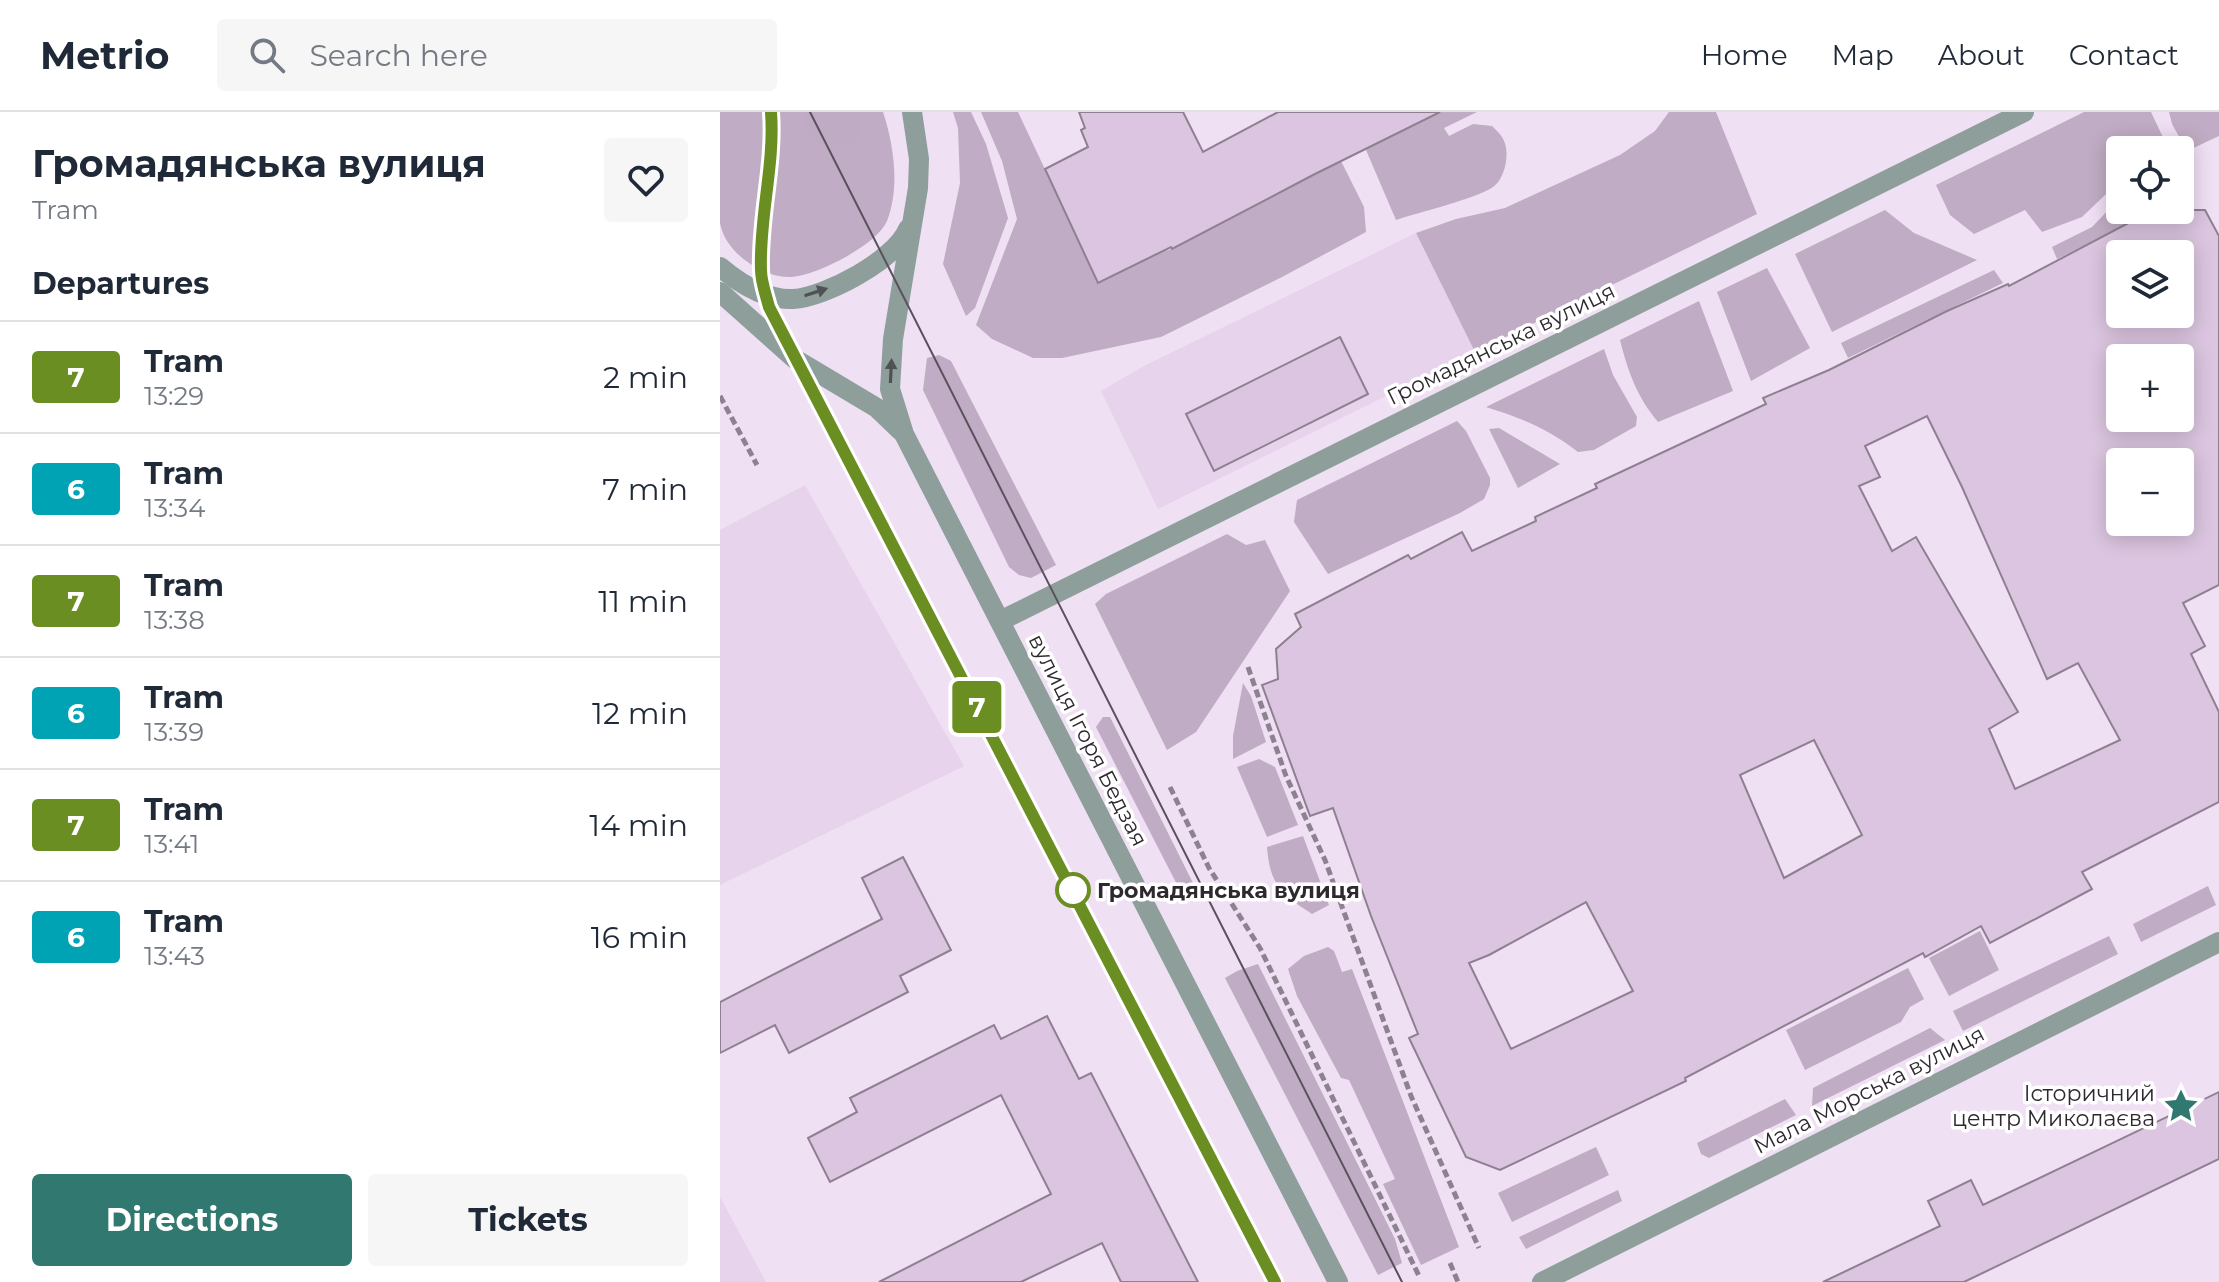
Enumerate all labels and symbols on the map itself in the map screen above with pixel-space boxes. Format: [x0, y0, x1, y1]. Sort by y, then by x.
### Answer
street label: Громадянська вулиця [1383, 277, 1619, 411]
one-way arrow [805, 286, 829, 298]
one-way arrow [885, 358, 898, 384]
street label: вулиця Ігоря Бедзая [1023, 629, 1153, 851]
line badge: 7 [951, 681, 1003, 733]
marker: Громадянська вулиця [1056, 873, 1090, 907]
place label: Громадянська вулиця [1097, 877, 1360, 904]
street label: Мала Морська вулиця [1749, 1020, 1989, 1160]
place label: Історичний центр Миколаєва [1952, 1080, 2155, 1132]
place icon: Історичний центр Миколаєва [2162, 1087, 2200, 1125]

